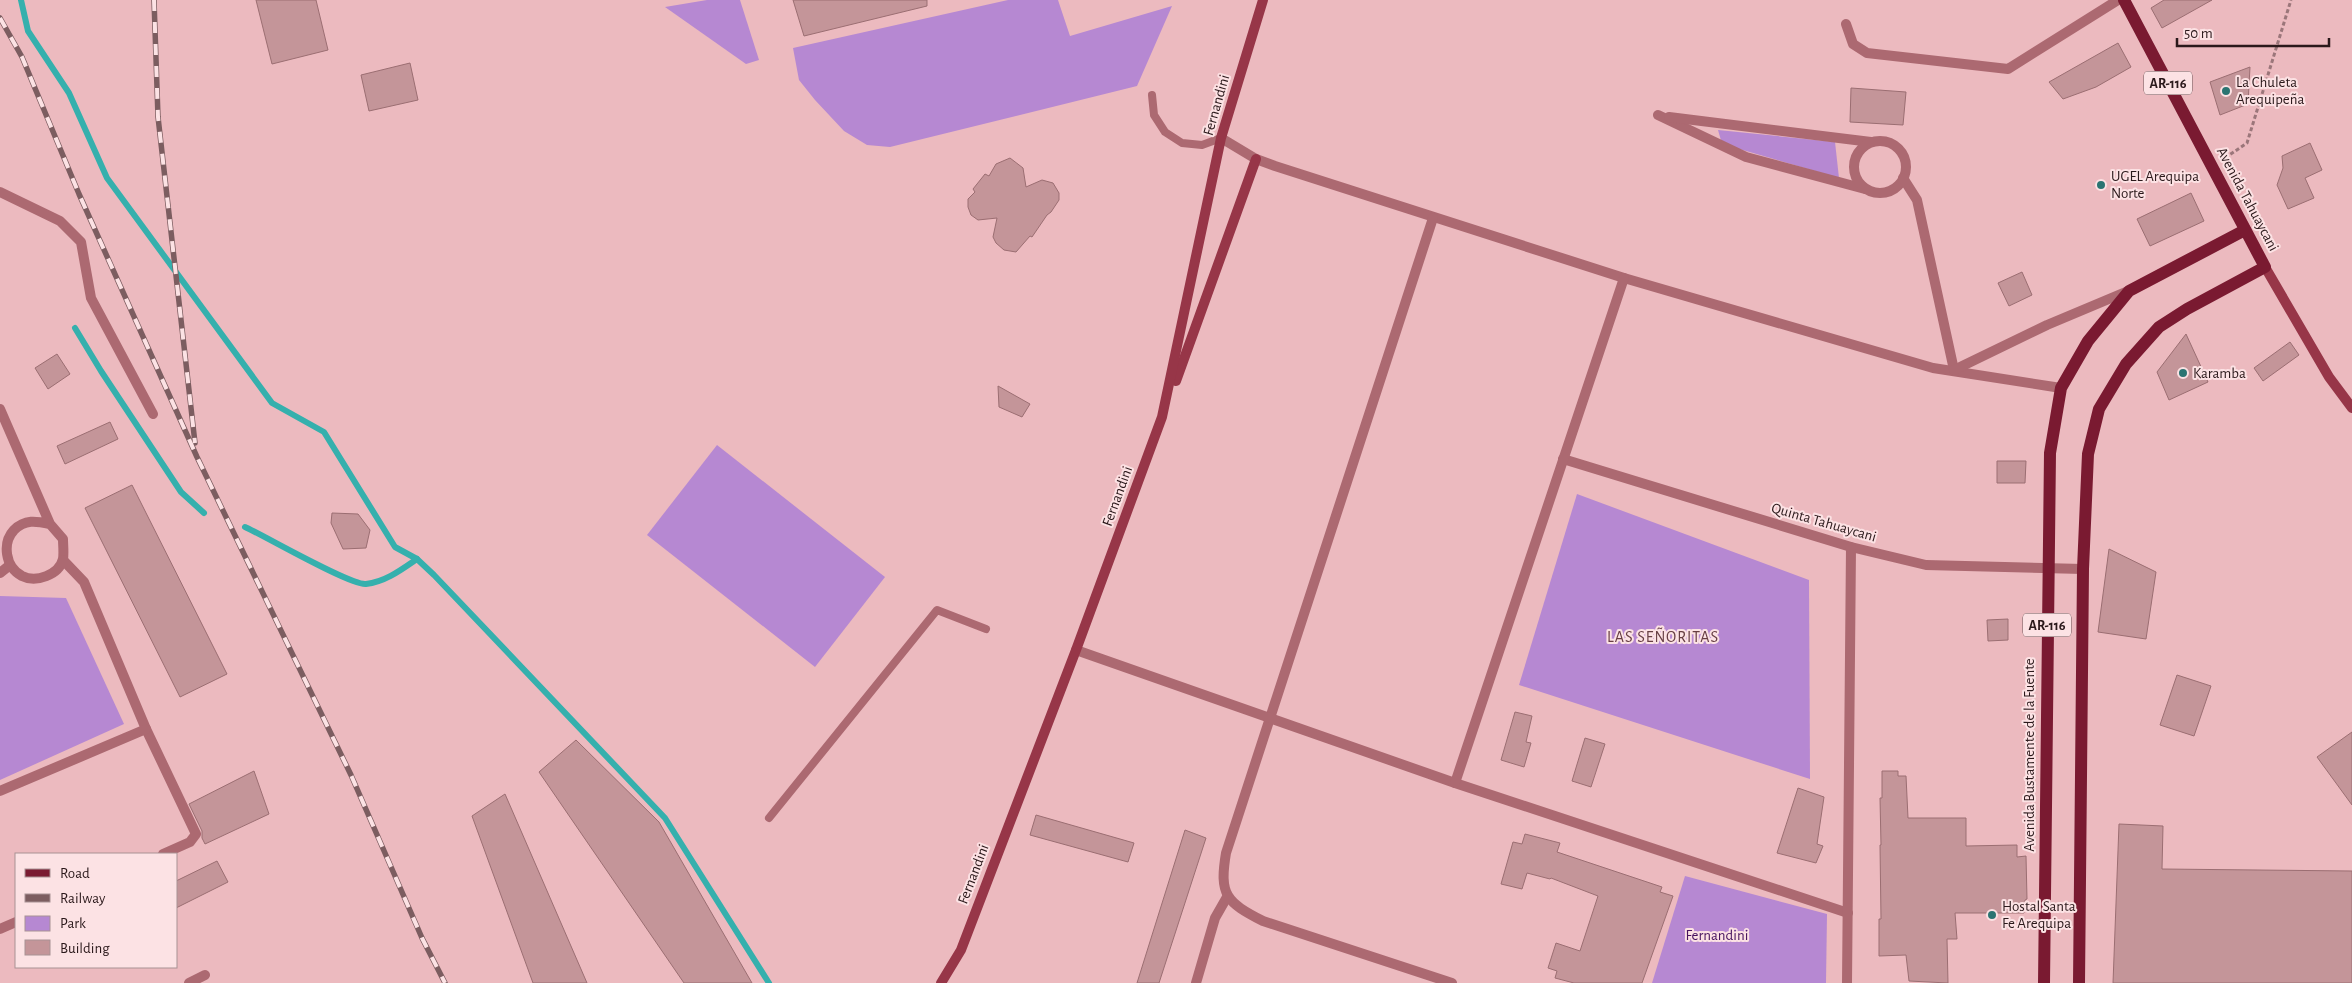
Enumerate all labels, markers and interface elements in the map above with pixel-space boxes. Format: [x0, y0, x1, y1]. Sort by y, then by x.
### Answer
scale bar [2177, 15, 2330, 47]
text: 50 m [2184, 26, 2213, 41]
road number: AR-116 [2144, 72, 2192, 95]
street label: Fernandini [1201, 73, 1232, 137]
place label: La Chuleta Arequipeña [2236, 75, 2304, 107]
marker: La Chuleta Arequipeña [2220, 85, 2232, 97]
street label: Avenida Tahuaycani [2214, 145, 2281, 254]
place label: UGEL Arequipa Norte [2111, 169, 2199, 201]
marker: UGEL Arequipa Norte [2095, 179, 2107, 191]
place label: Karamba [2193, 366, 2246, 381]
marker: Karamba [2177, 367, 2189, 379]
street label: Fernandini [1100, 464, 1135, 528]
street label: Quinta Tahuaycani [1770, 500, 1878, 545]
road number: AR-116 [2023, 614, 2071, 636]
district label: LAS SEÑORITAS [1607, 627, 1719, 645]
street label: Avenida Bustamente de la Fuente [2022, 658, 2037, 852]
street label: Fernandini [955, 842, 992, 906]
legend [15, 853, 178, 968]
text: Road [60, 866, 90, 881]
text: Railway [60, 891, 106, 906]
place label: Hostal Santa Fe Arequipa [2002, 899, 2076, 931]
marker: Hostal Santa Fe Arequipa [1986, 909, 1998, 921]
text: Park [60, 916, 86, 931]
park label: Fernandini [1686, 928, 1748, 943]
text: Building [60, 941, 110, 956]

